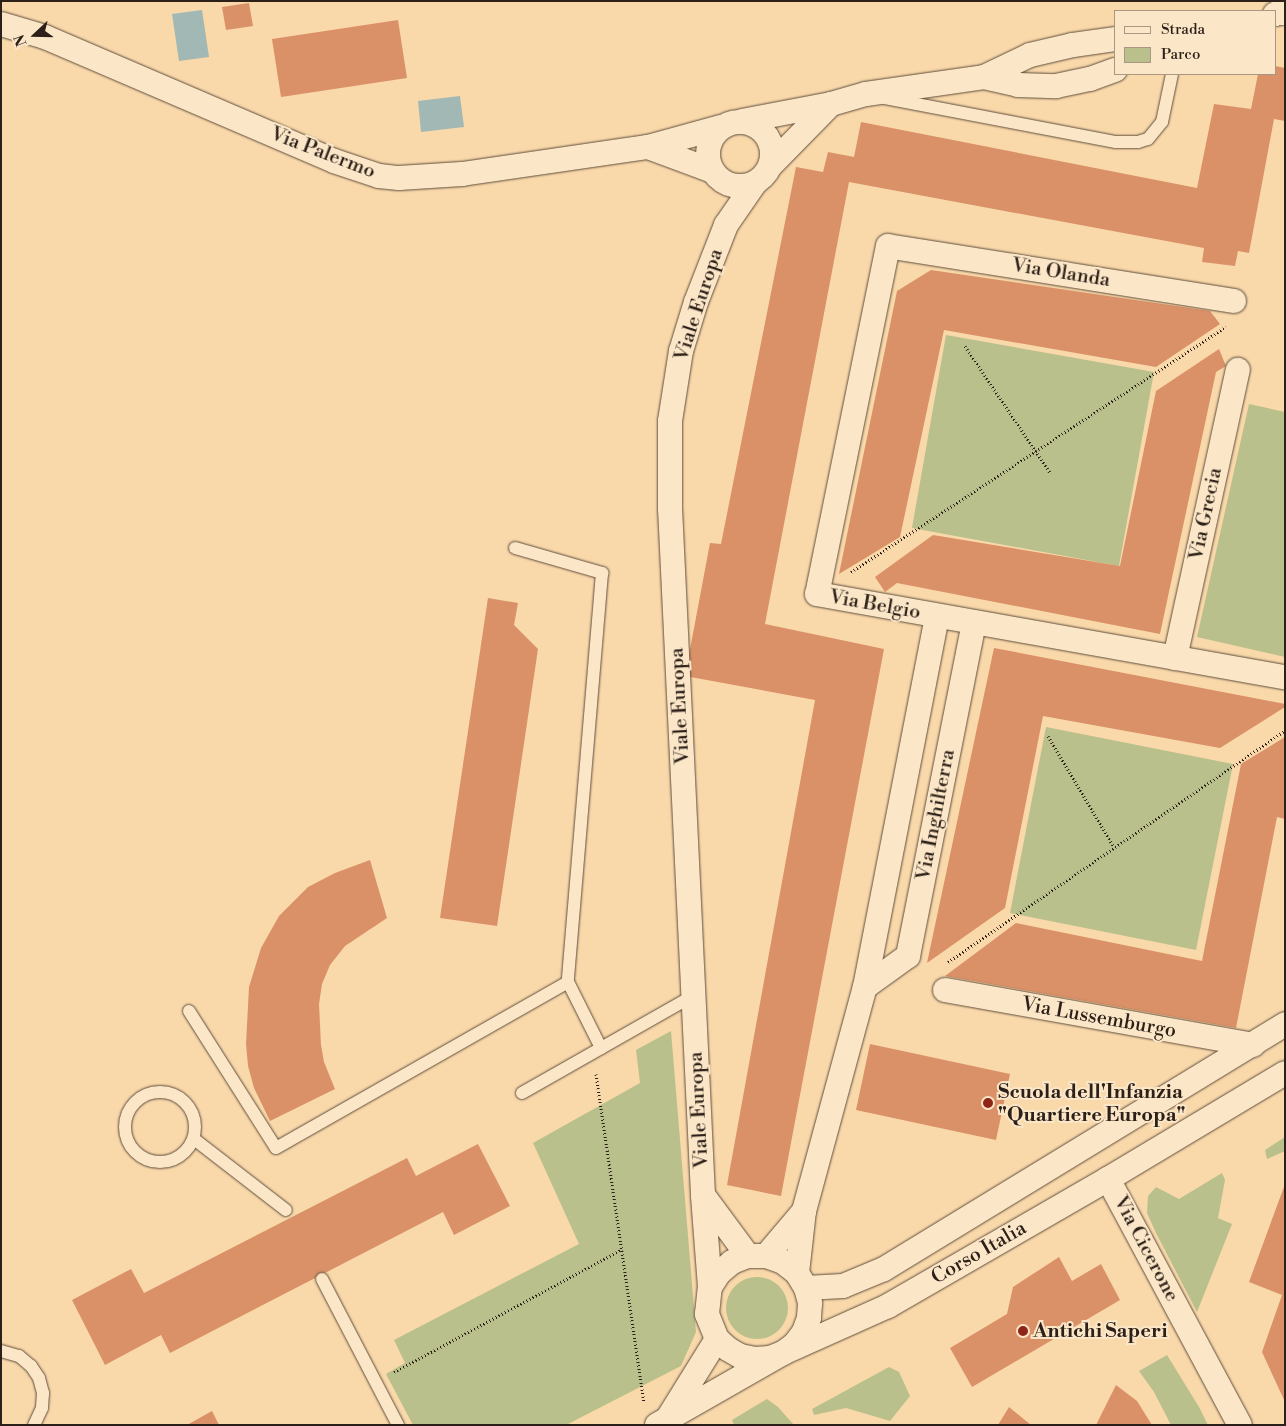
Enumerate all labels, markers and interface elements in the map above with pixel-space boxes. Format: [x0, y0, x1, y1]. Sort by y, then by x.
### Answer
north arrow [10, 10, 60, 60]
legend [1114, 10, 1276, 75]
text: Strada [1161, 20, 1205, 39]
text: N [11, 32, 31, 49]
text: Parco [1161, 45, 1200, 64]
street label: Via Palermo [267, 122, 379, 184]
street label: Viale Europa [670, 246, 728, 364]
street label: Via Olanda [1010, 253, 1112, 293]
street label: Via Grecia [1184, 465, 1228, 563]
street label: Via Belgio [827, 585, 923, 625]
street label: Viale Europa [665, 647, 695, 765]
street label: Via Inghilterra [912, 747, 960, 883]
street label: Via Lussemburgo [1020, 993, 1178, 1043]
street label: Viale Europa [684, 1051, 714, 1169]
place label: Scuola dell'Infanzia "Quartiere Europa" [998, 1080, 1186, 1127]
marker: Scuola dell'Infanzia "Quartiere Europa" [982, 1097, 994, 1109]
street label: Via Cicerone [1108, 1192, 1184, 1306]
street label: Corso Italia [927, 1216, 1031, 1290]
place label: Antichi Saperi [1033, 1319, 1168, 1343]
marker: Antichi Saperi [1017, 1325, 1029, 1337]

